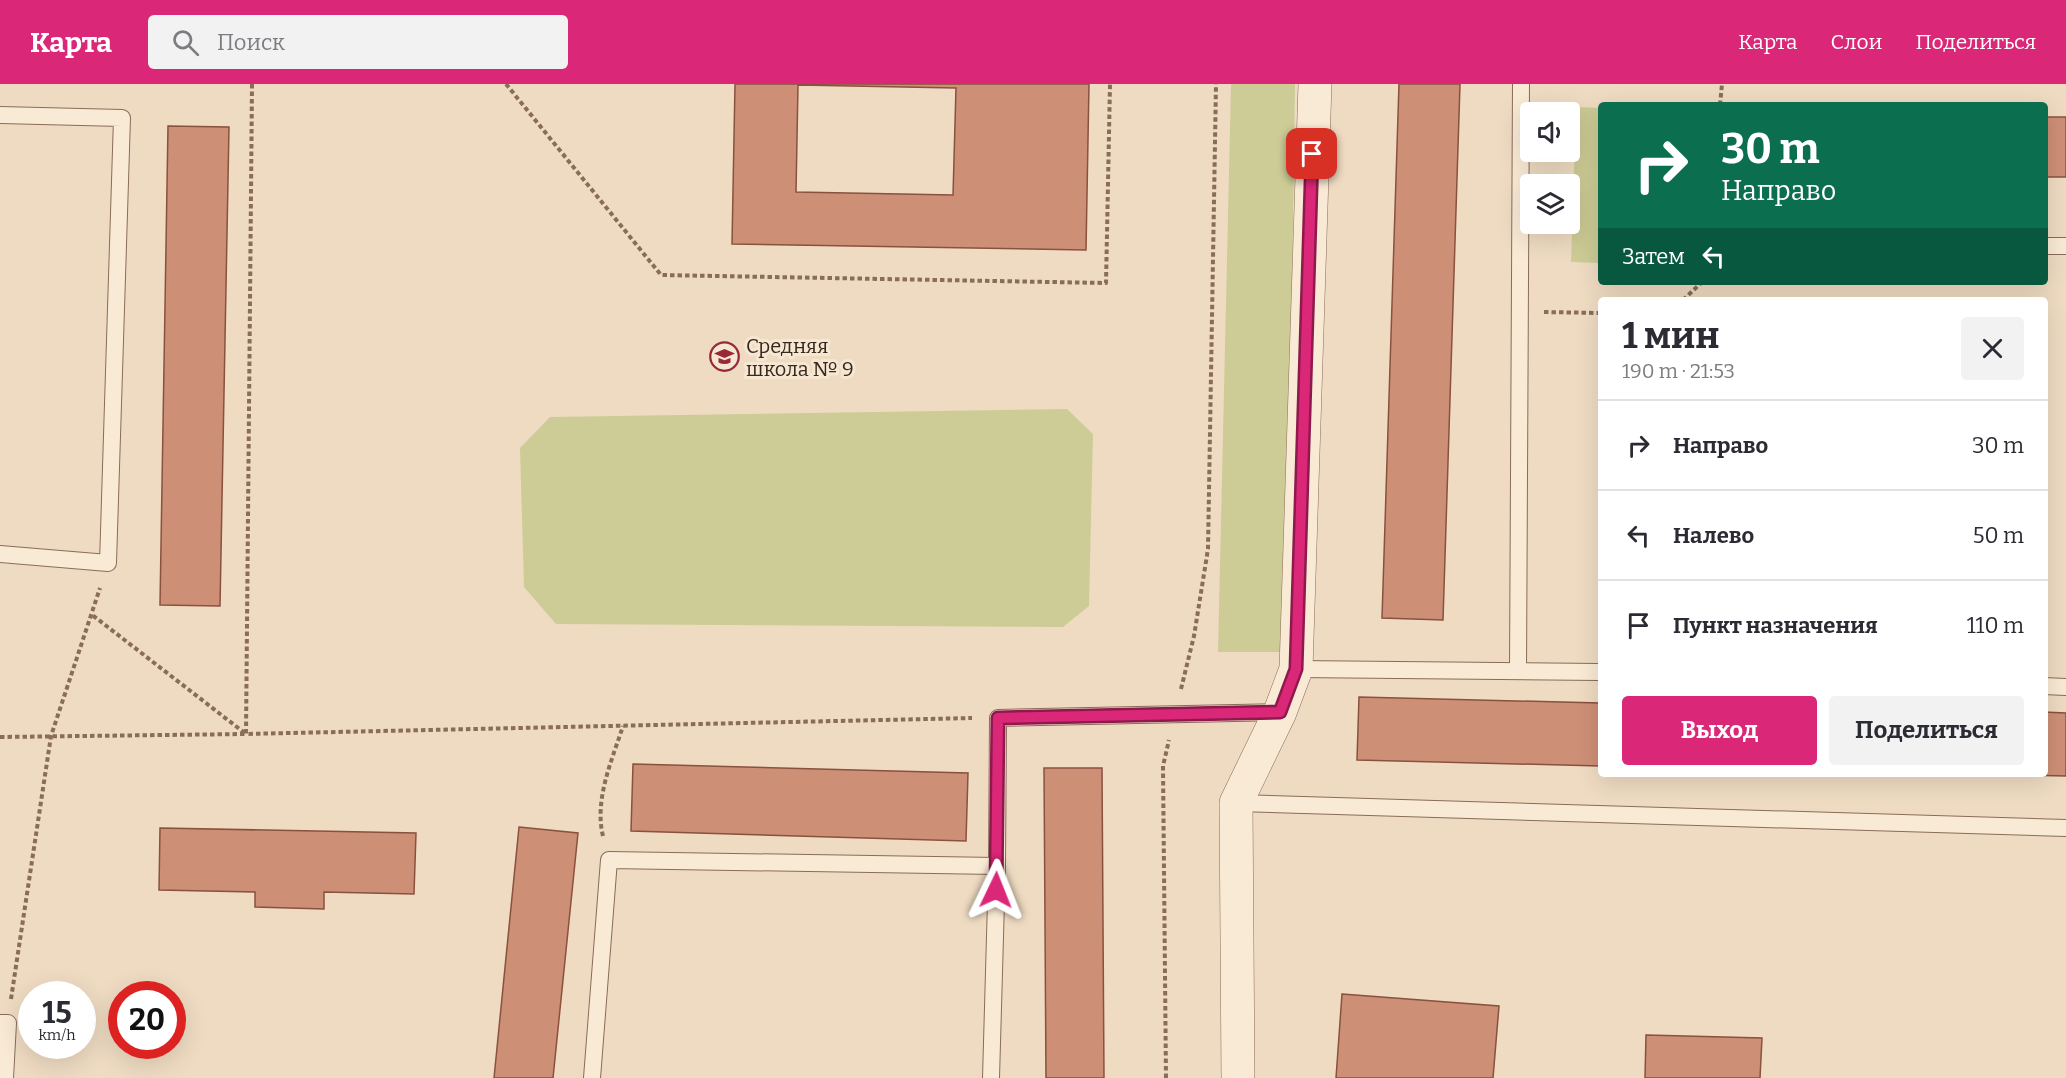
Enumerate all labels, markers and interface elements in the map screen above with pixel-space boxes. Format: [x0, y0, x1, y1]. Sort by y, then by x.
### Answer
search box [148, 15, 568, 69]
text: Карта [30, 26, 112, 59]
icon: search [169, 26, 202, 59]
text: Поиск [217, 29, 285, 56]
text: Карта [1738, 29, 1797, 55]
text: Слои [1830, 29, 1882, 55]
text: Поделиться [1915, 29, 2036, 55]
map controls [1520, 102, 1580, 234]
button: sound [1520, 102, 1580, 162]
text: 30 m [1721, 124, 1820, 174]
icon: right [1622, 126, 1700, 204]
pin [1286, 128, 1337, 179]
icon: arrive [1295, 137, 1328, 170]
button: layers [1520, 174, 1580, 234]
text: Направо [1721, 175, 1836, 207]
icon: left [1697, 240, 1730, 273]
text: Затем [1622, 243, 1685, 270]
text: 1 мин [1622, 314, 1720, 358]
button: close [1961, 317, 2024, 380]
place label: Средняя школа № 9 [746, 334, 854, 381]
school or university icon: Средняя школа № 9 [709, 341, 741, 373]
text: 190 m · 21:53 [1622, 359, 1735, 383]
icon: right [1622, 429, 1655, 462]
text: Направо [1673, 432, 1768, 459]
text: 30 m [1972, 432, 2024, 459]
icon: left [1622, 519, 1655, 552]
text: Налево [1673, 522, 1754, 549]
text: 50 m [1973, 522, 2024, 549]
icon: arrive [1622, 609, 1655, 642]
text: Пункт назначения [1673, 612, 1878, 639]
text: 110 m [1967, 612, 2024, 639]
button: Выход [1622, 696, 1817, 765]
button: Поделиться [1829, 696, 2024, 765]
position arrow [964, 858, 1028, 922]
speed limit sign: 20 [108, 981, 186, 1059]
text: 15 [42, 995, 72, 1031]
text: km/h [38, 1026, 76, 1044]

